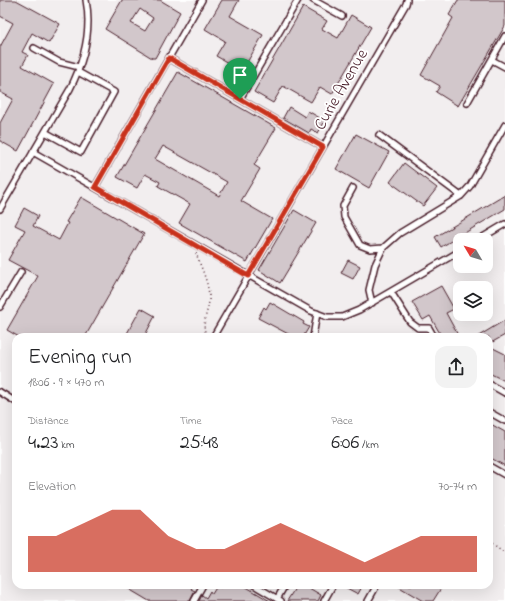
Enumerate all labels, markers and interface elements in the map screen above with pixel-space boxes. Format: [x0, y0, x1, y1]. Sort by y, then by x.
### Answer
street label: Curie Avenue [308, 44, 375, 135]
pin [223, 58, 257, 99]
icon: arrive [229, 64, 251, 86]
north arrow [453, 233, 493, 273]
map controls [453, 233, 493, 321]
button: layers [453, 281, 493, 321]
text: Evening run [28, 342, 132, 374]
button: share [435, 346, 477, 388]
text: 18:06 · 9 × 470 m [28, 373, 104, 392]
text: Distance [28, 413, 69, 429]
text: Time [180, 413, 201, 429]
text: Pace [331, 413, 353, 429]
text: 4.23 [28, 429, 59, 458]
text: 25:48 [180, 429, 218, 458]
text: 6:06 [331, 429, 359, 458]
text: km [59, 437, 75, 453]
text: /km [359, 437, 379, 453]
text: Elevation [28, 477, 76, 496]
text: 70–74 m [438, 477, 477, 496]

